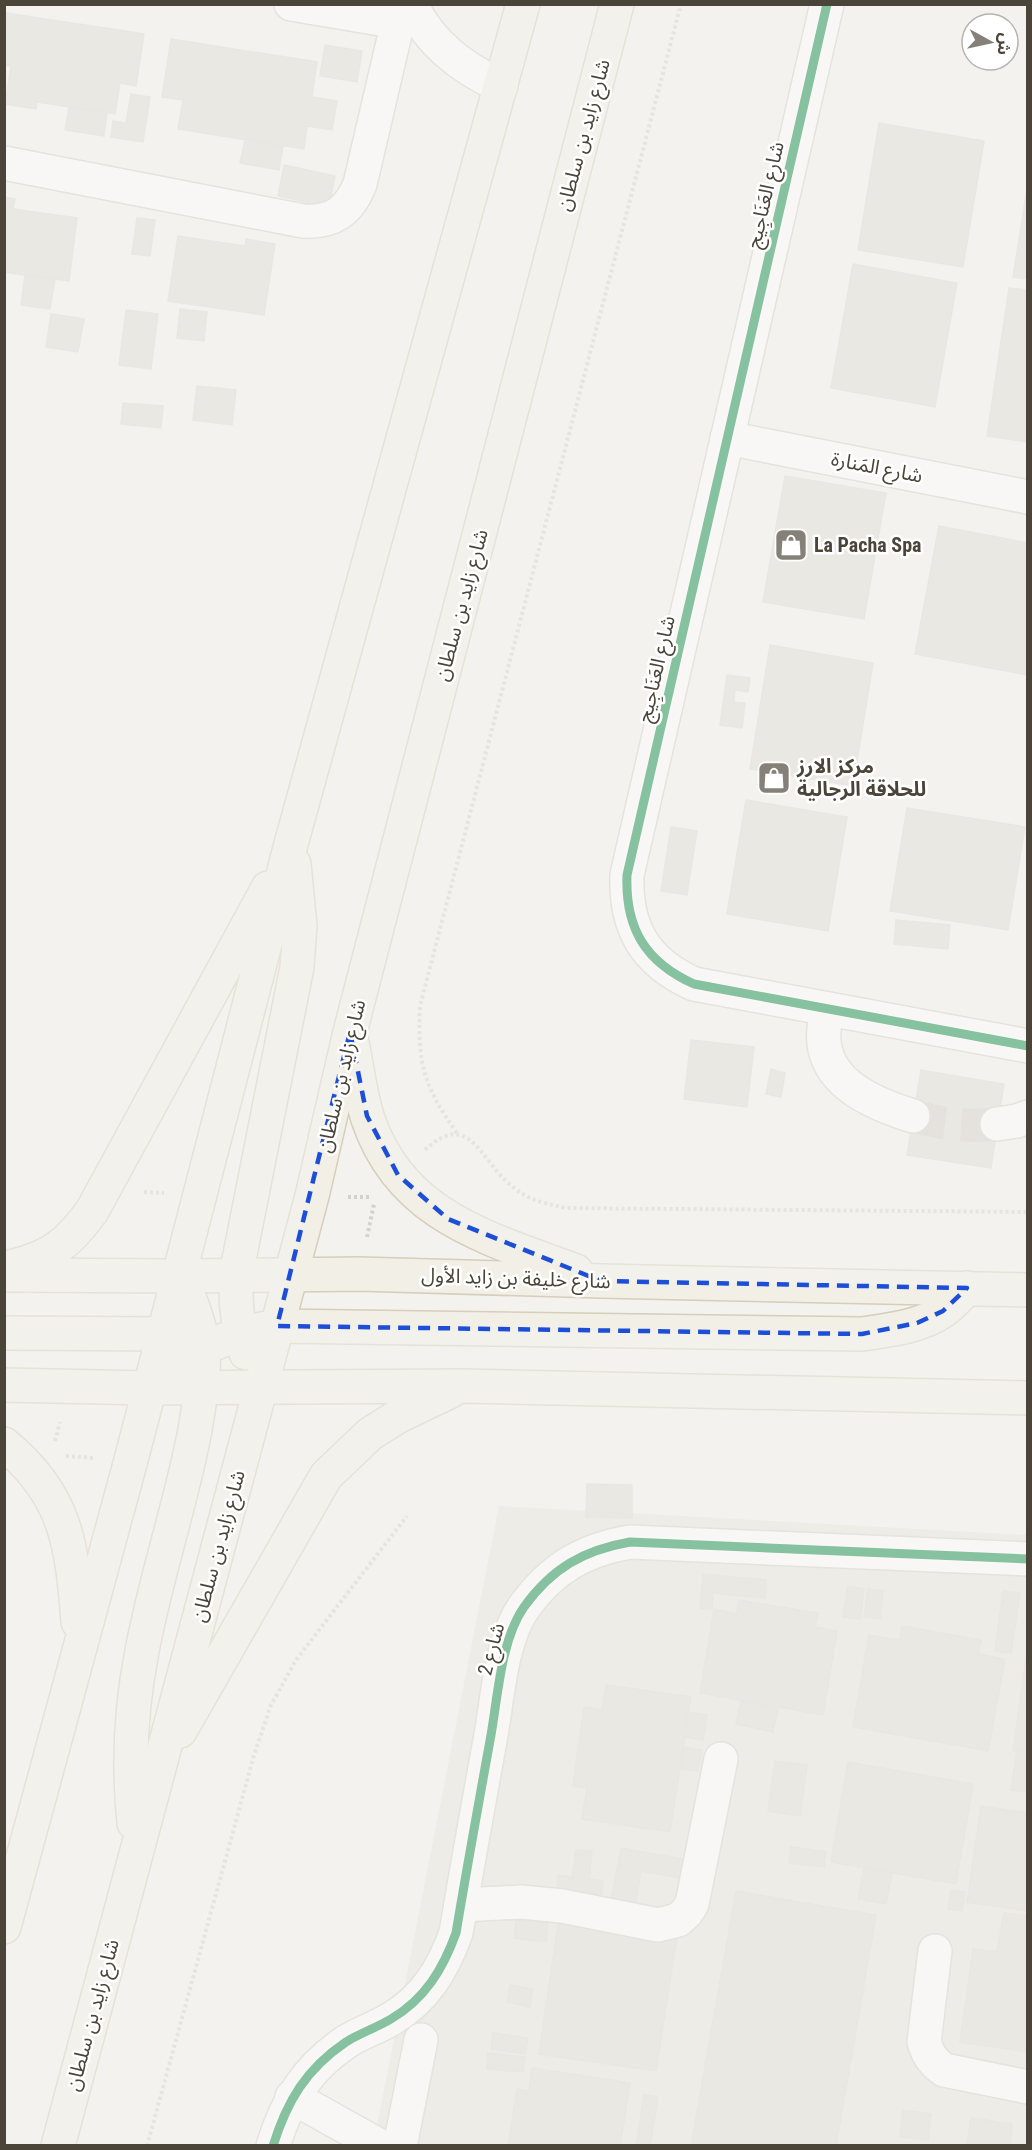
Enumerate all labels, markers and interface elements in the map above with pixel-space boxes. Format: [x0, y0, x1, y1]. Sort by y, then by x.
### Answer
north arrow [960, 12, 1020, 72]
text: ش [993, 32, 1015, 56]
street label: شارع زايد بن سلطان [551, 56, 618, 214]
street label: شارع العَنَاجِيج [741, 139, 792, 251]
street label: شارع المَنارة [829, 446, 925, 491]
street label: شارع زايد بن سلطان [429, 526, 496, 684]
shop icon: La Pacha Spa [773, 527, 809, 563]
place label: La Pacha Spa [814, 533, 921, 557]
street label: شارع العَنَاجِيج [632, 613, 683, 725]
place label: مركز الارز للحلاقة الرجالية [796, 754, 926, 801]
shop icon: مركز الارز للحلاقة الرجالية [756, 760, 792, 796]
street label: شارع زايد بن سلطان [312, 997, 373, 1156]
street label: شارع خليفة بن زايد الأول [421, 1263, 611, 1296]
street label: شارع زايد بن سلطان [186, 1467, 253, 1625]
street label: شارع 2 [472, 1620, 512, 1679]
street label: شارع زايد بن سلطان [60, 1936, 127, 2094]

